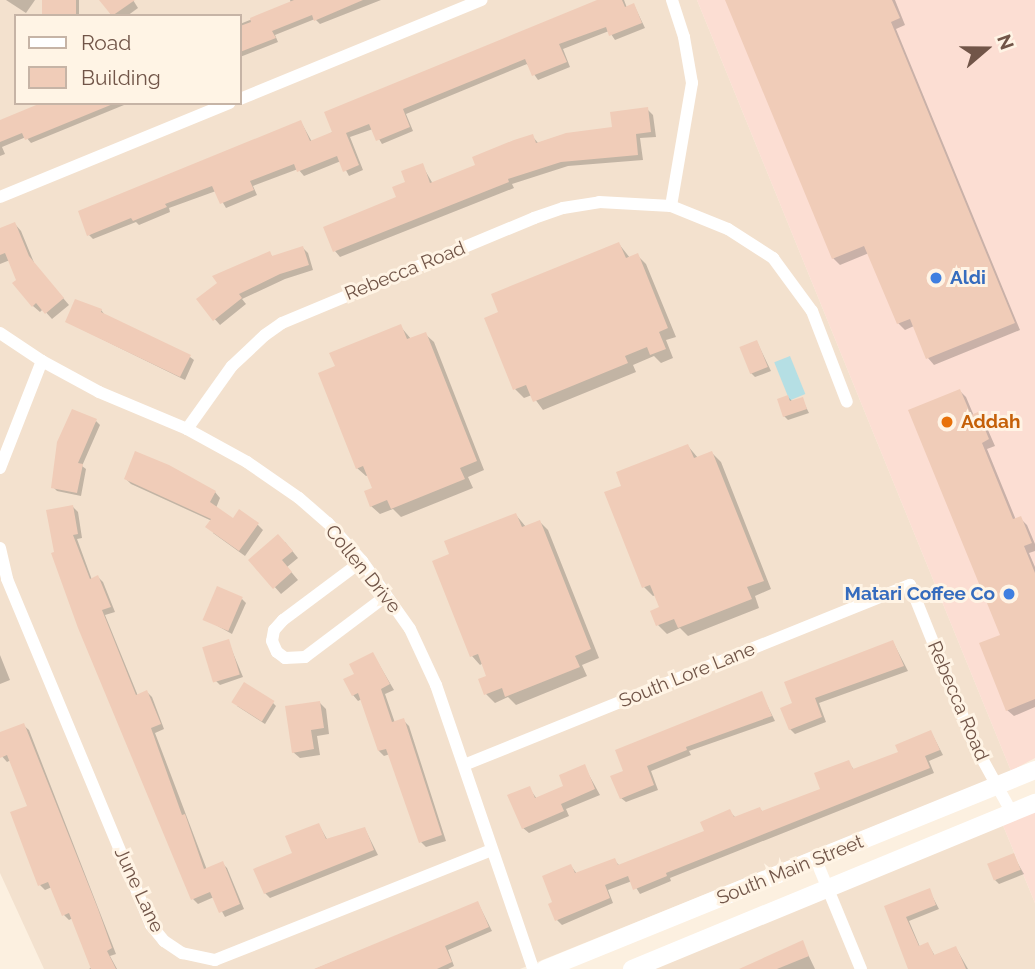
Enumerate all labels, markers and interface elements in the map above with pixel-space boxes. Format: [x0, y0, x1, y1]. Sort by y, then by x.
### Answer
legend [14, 14, 242, 105]
north arrow [951, 14, 1021, 84]
text: Road [81, 30, 131, 55]
text: N [993, 31, 1019, 52]
text: Building [81, 65, 161, 90]
street label: Rebecca Road [342, 237, 468, 305]
place label: Aldi [950, 267, 986, 289]
marker: Aldi [928, 270, 944, 286]
place label: Addah [961, 411, 1020, 433]
marker: Addah [939, 414, 955, 430]
street label: Collen Drive [320, 520, 406, 618]
place label: Matari Coffee Co [845, 583, 995, 605]
marker: Matari Coffee Co [1001, 586, 1017, 602]
street label: South Lore Lane [616, 637, 758, 713]
street label: Rebecca Road [923, 638, 993, 764]
street label: South Main Street [713, 830, 867, 910]
street label: June Lane [109, 844, 169, 936]

